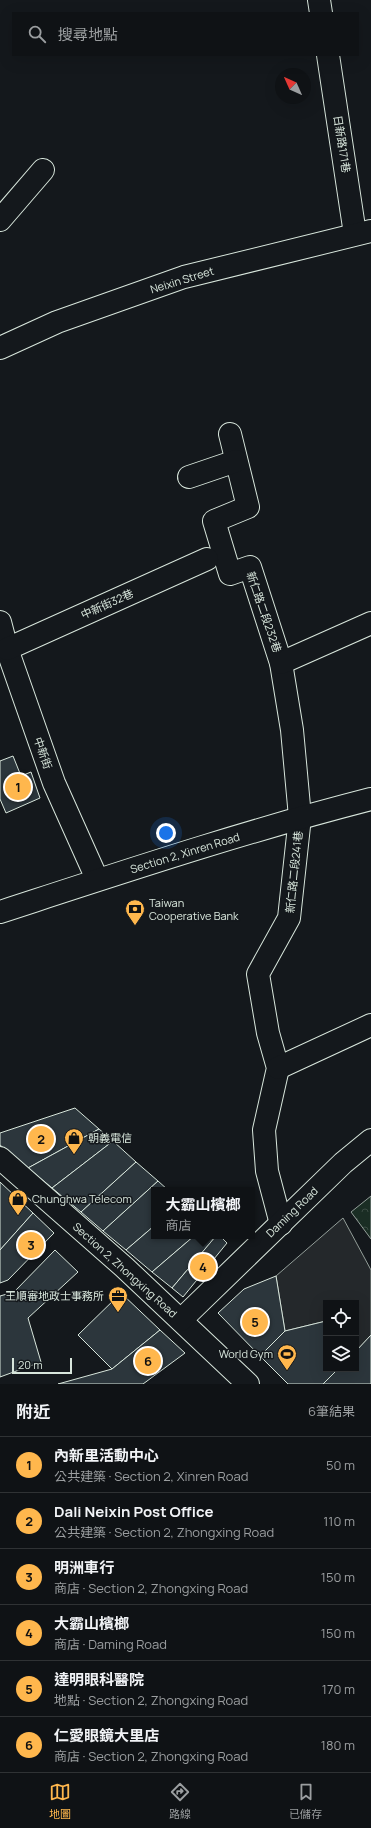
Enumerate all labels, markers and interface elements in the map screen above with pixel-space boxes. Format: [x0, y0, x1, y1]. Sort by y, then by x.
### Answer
search box [12, 12, 359, 56]
icon: search [26, 23, 48, 45]
text: 搜尋地點 [58, 24, 118, 45]
north arrow [275, 68, 311, 104]
street label: 日新路171巷 [331, 114, 354, 174]
street label: Neixin Street [148, 263, 216, 296]
street label: 新仁路二段232巷 [244, 569, 285, 654]
street label: 中新街32巷 [78, 585, 136, 622]
street label: 中新街 [31, 735, 56, 771]
pin: 1 [5, 772, 31, 802]
your location [156, 823, 176, 843]
street label: Section 2, Xinren Road [128, 829, 241, 876]
street label: 新仁路二段241巷 [282, 830, 305, 914]
place label: Taiwan Cooperative Bank [149, 895, 239, 923]
bank icon: Taiwan Cooperative Bank [124, 898, 146, 926]
pin: 2 [28, 1124, 54, 1154]
shop icon: 朝義電信 [63, 1127, 85, 1155]
place label: 朝義電信 [88, 1130, 132, 1145]
street label: Daming Road [262, 1183, 321, 1240]
popup [151, 1187, 255, 1239]
shop icon: Chunghwa Telecom [7, 1188, 29, 1216]
place label: Chunghwa Telecom [32, 1191, 132, 1206]
text: 大霸山檳榔 [165, 1194, 241, 1215]
text: 商店 [165, 1216, 192, 1234]
street label: Section 2, Zhongxing Road [70, 1219, 181, 1321]
pin: 3 [18, 1230, 44, 1260]
pin: 4 [190, 1252, 216, 1282]
office icon: 王順審地政士事務所 [107, 1285, 129, 1313]
place label: 王順審地政士事務所 [5, 1288, 104, 1303]
map controls [323, 1300, 359, 1372]
button: locate [323, 1300, 359, 1336]
pin: 5 [242, 1307, 268, 1337]
button: layers [323, 1336, 359, 1372]
sports icon: World Gym [276, 1343, 298, 1371]
pin: 6 [135, 1346, 161, 1376]
place label: World Gym [219, 1346, 273, 1361]
scale bar [12, 1356, 72, 1375]
text: 20 m [18, 1357, 43, 1372]
text: 附近 [16, 1400, 50, 1423]
text: 6筆結果 [308, 1402, 355, 1420]
text: 內新里活動中心 [54, 1445, 159, 1466]
text: 1 [26, 1456, 32, 1474]
text: 50 m [326, 1456, 355, 1474]
text: 公共建築 · Section 2, Xinren Road [54, 1467, 248, 1485]
text: Dali Neixin Post Office [54, 1501, 213, 1522]
text: 2 [25, 1512, 33, 1530]
text: 110 m [323, 1512, 355, 1530]
text: 公共建築 · Section 2, Zhongxing Road [54, 1523, 274, 1541]
text: 明洲車行 [54, 1557, 114, 1578]
text: 3 [25, 1568, 33, 1586]
text: 150 m [321, 1568, 355, 1586]
text: 商店 · Section 2, Zhongxing Road [54, 1579, 248, 1597]
text: 大霸山檳榔 [54, 1613, 129, 1634]
text: 4 [25, 1624, 33, 1642]
text: 150 m [321, 1624, 355, 1642]
text: 商店 · Daming Road [54, 1635, 167, 1653]
text: 達明眼科醫院 [54, 1669, 144, 1690]
text: 5 [25, 1680, 33, 1698]
text: 170 m [322, 1680, 355, 1698]
text: 地點 · Section 2, Zhongxing Road [54, 1691, 248, 1709]
text: 仁愛眼鏡大里店 [54, 1725, 159, 1746]
text: 6 [25, 1736, 33, 1754]
text: 180 m [321, 1736, 355, 1754]
text: 商店 · Section 2, Zhongxing Road [54, 1747, 248, 1765]
tab: 地圖 [49, 1781, 71, 1821]
tab: 路線 [169, 1781, 191, 1821]
tab: 已儲存 [289, 1781, 322, 1821]

